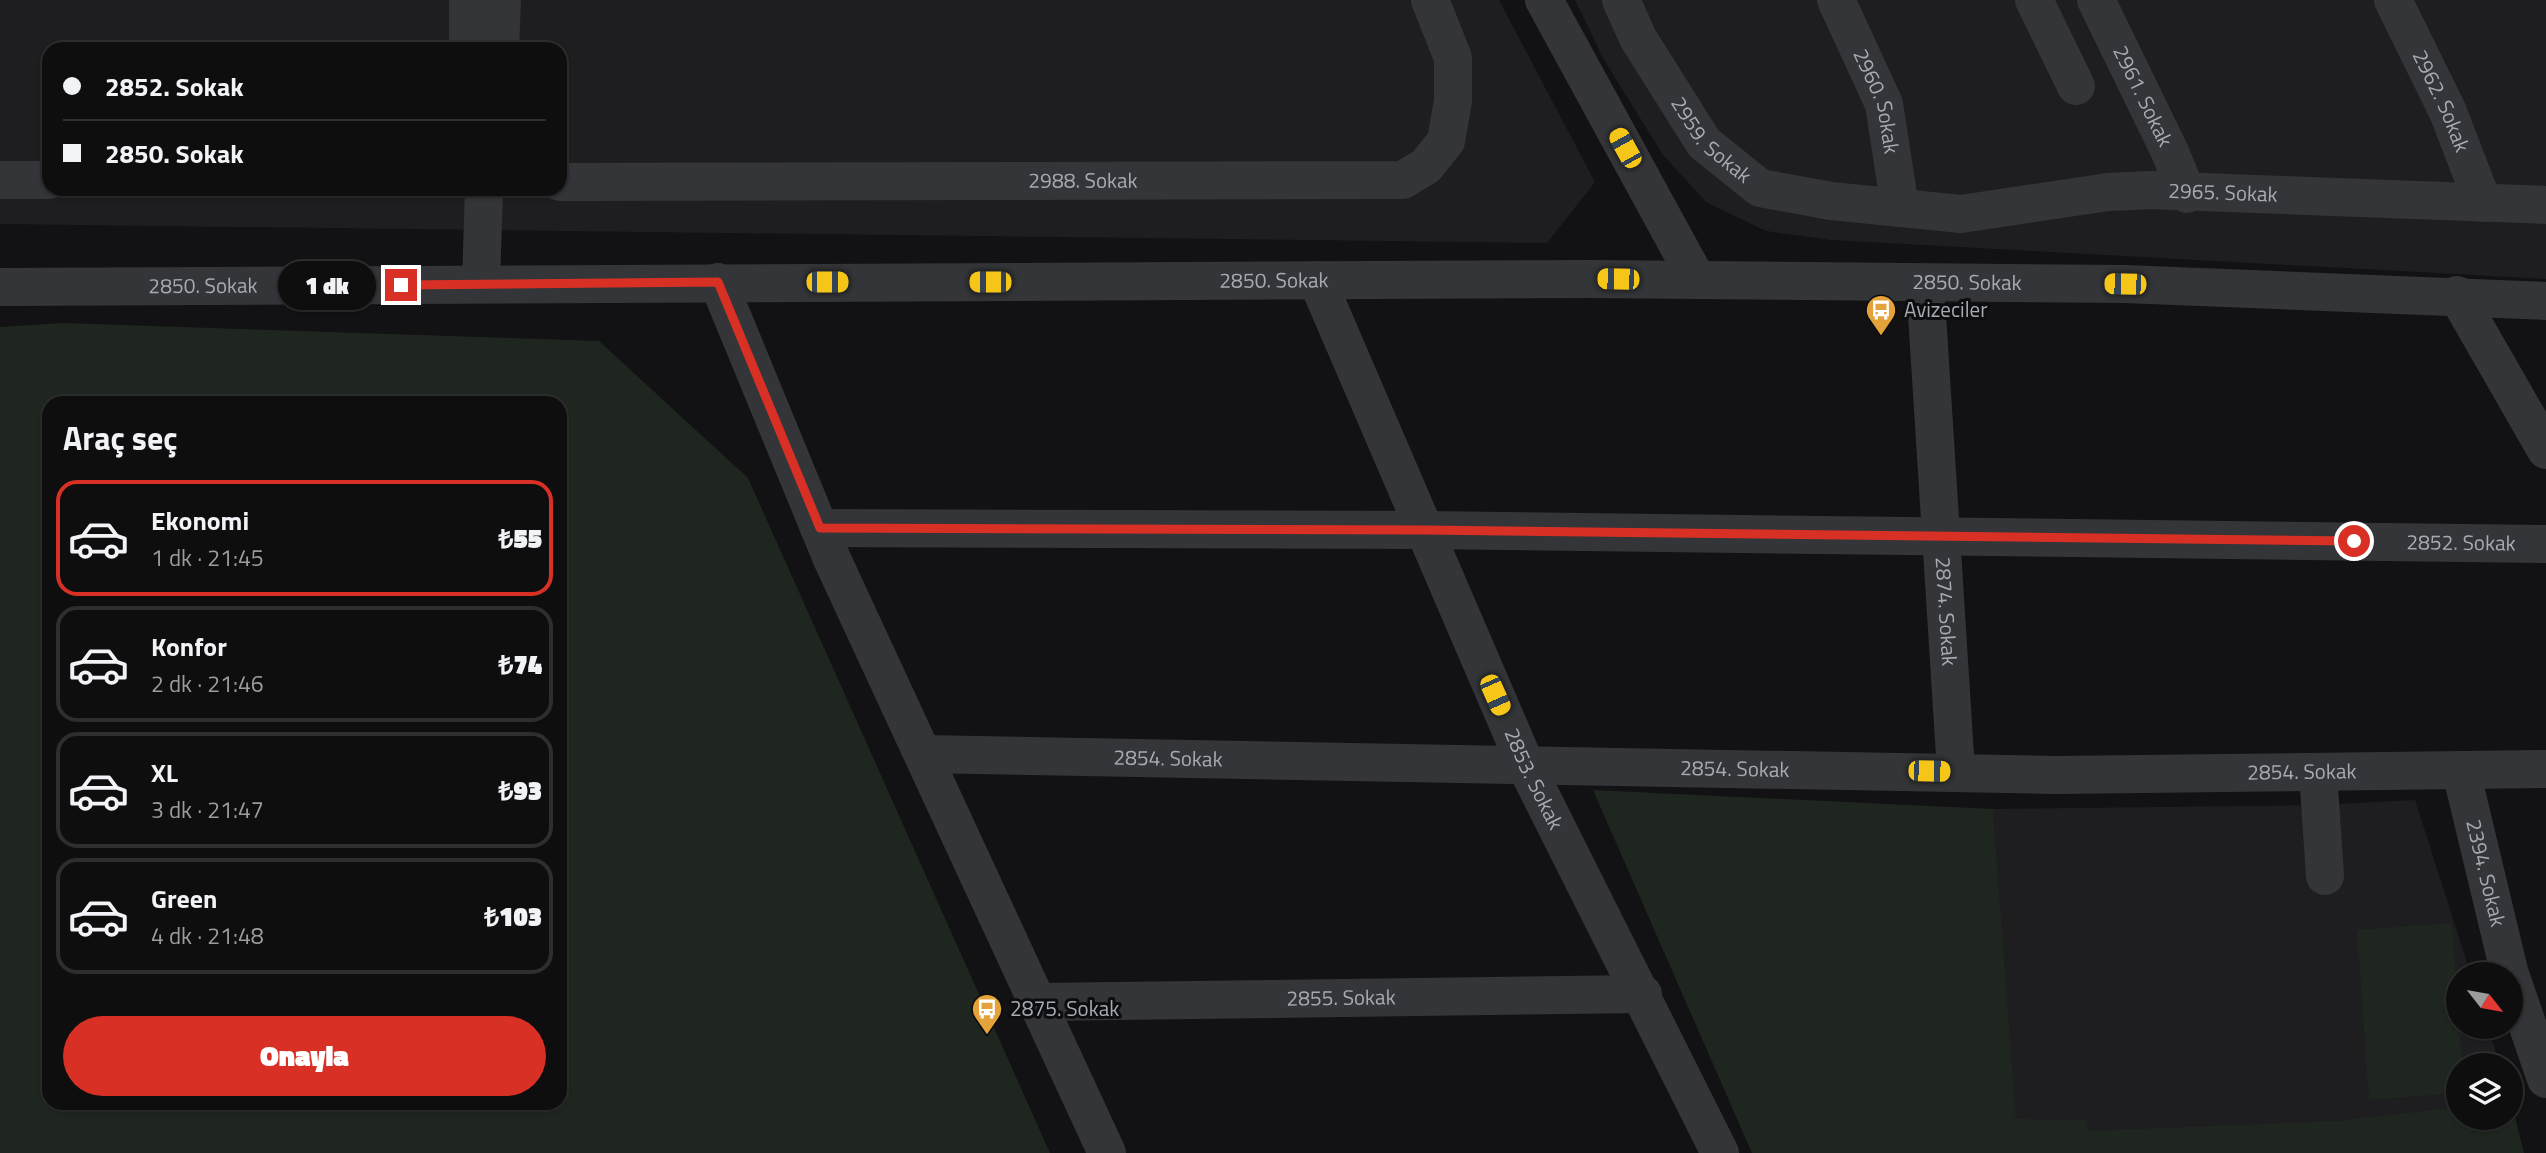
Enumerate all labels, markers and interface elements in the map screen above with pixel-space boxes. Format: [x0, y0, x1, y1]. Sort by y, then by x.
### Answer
street label: 2961. Sokak [2105, 40, 2182, 152]
street label: 2960. Sokak [1846, 43, 1908, 156]
street label: 2962. Sokak [2405, 44, 2479, 156]
text: 2852. Sokak [105, 67, 244, 106]
street label: 2959. Sokak [1663, 90, 1759, 190]
car [1606, 125, 1645, 171]
text: 2850. Sokak [105, 134, 244, 173]
street label: 2988. Sokak [1028, 164, 1138, 196]
street label: 2965. Sokak [2168, 174, 2278, 210]
callout: 1 dk [278, 260, 376, 310]
street label: 2850. Sokak [1219, 263, 1329, 296]
street label: 2850. Sokak [1912, 265, 2022, 298]
text: 1 dk [305, 268, 349, 303]
car [1597, 268, 1640, 290]
street label: 2850. Sokak [148, 269, 258, 301]
route end [385, 269, 417, 301]
car [807, 272, 849, 293]
car [970, 272, 1012, 293]
car [2104, 273, 2147, 295]
bus stop icon: Avizeciler [1864, 293, 1898, 337]
place label: Avizeciler [1904, 293, 1987, 325]
text: Araç seç [63, 414, 178, 462]
text: Ekonomi [151, 501, 249, 540]
icon: car [67, 507, 130, 570]
text: ₺55 [499, 519, 542, 558]
route start [2338, 525, 2370, 557]
street label: 2852. Sokak [2406, 525, 2516, 559]
text: 1 dk · 21:45 [151, 540, 264, 575]
street label: 2874. Sokak [1927, 556, 1966, 667]
text: Konfor [151, 627, 227, 666]
icon: car [67, 633, 130, 696]
text: ₺74 [499, 645, 542, 684]
text: 2 dk · 21:46 [151, 666, 264, 701]
car [1477, 672, 1514, 718]
street label: 2853. Sokak [1497, 723, 1572, 835]
street label: 2854. Sokak [1113, 741, 1223, 775]
street label: 2854. Sokak [1680, 751, 1790, 785]
text: XL [151, 753, 178, 792]
street label: 2854. Sokak [2247, 754, 2357, 788]
icon: car [67, 759, 130, 822]
car [1908, 760, 1951, 782]
text: ₺93 [499, 771, 542, 810]
text: 3 dk · 21:47 [151, 792, 264, 827]
street label: 2394. Sokak [2458, 816, 2515, 930]
text: Green [151, 879, 217, 918]
icon: car [67, 885, 130, 948]
text: ₺103 [484, 897, 542, 936]
text: 4 dk · 21:48 [151, 918, 264, 953]
north arrow [2446, 962, 2524, 1040]
map controls [2446, 962, 2523, 1130]
street label: 2855. Sokak [1286, 980, 1396, 1014]
bus stop icon: 2875. Sokak [970, 992, 1004, 1036]
place label: 2875. Sokak [1010, 992, 1119, 1024]
button: Onayla [63, 1016, 546, 1096]
button: layers [2446, 1053, 2523, 1130]

